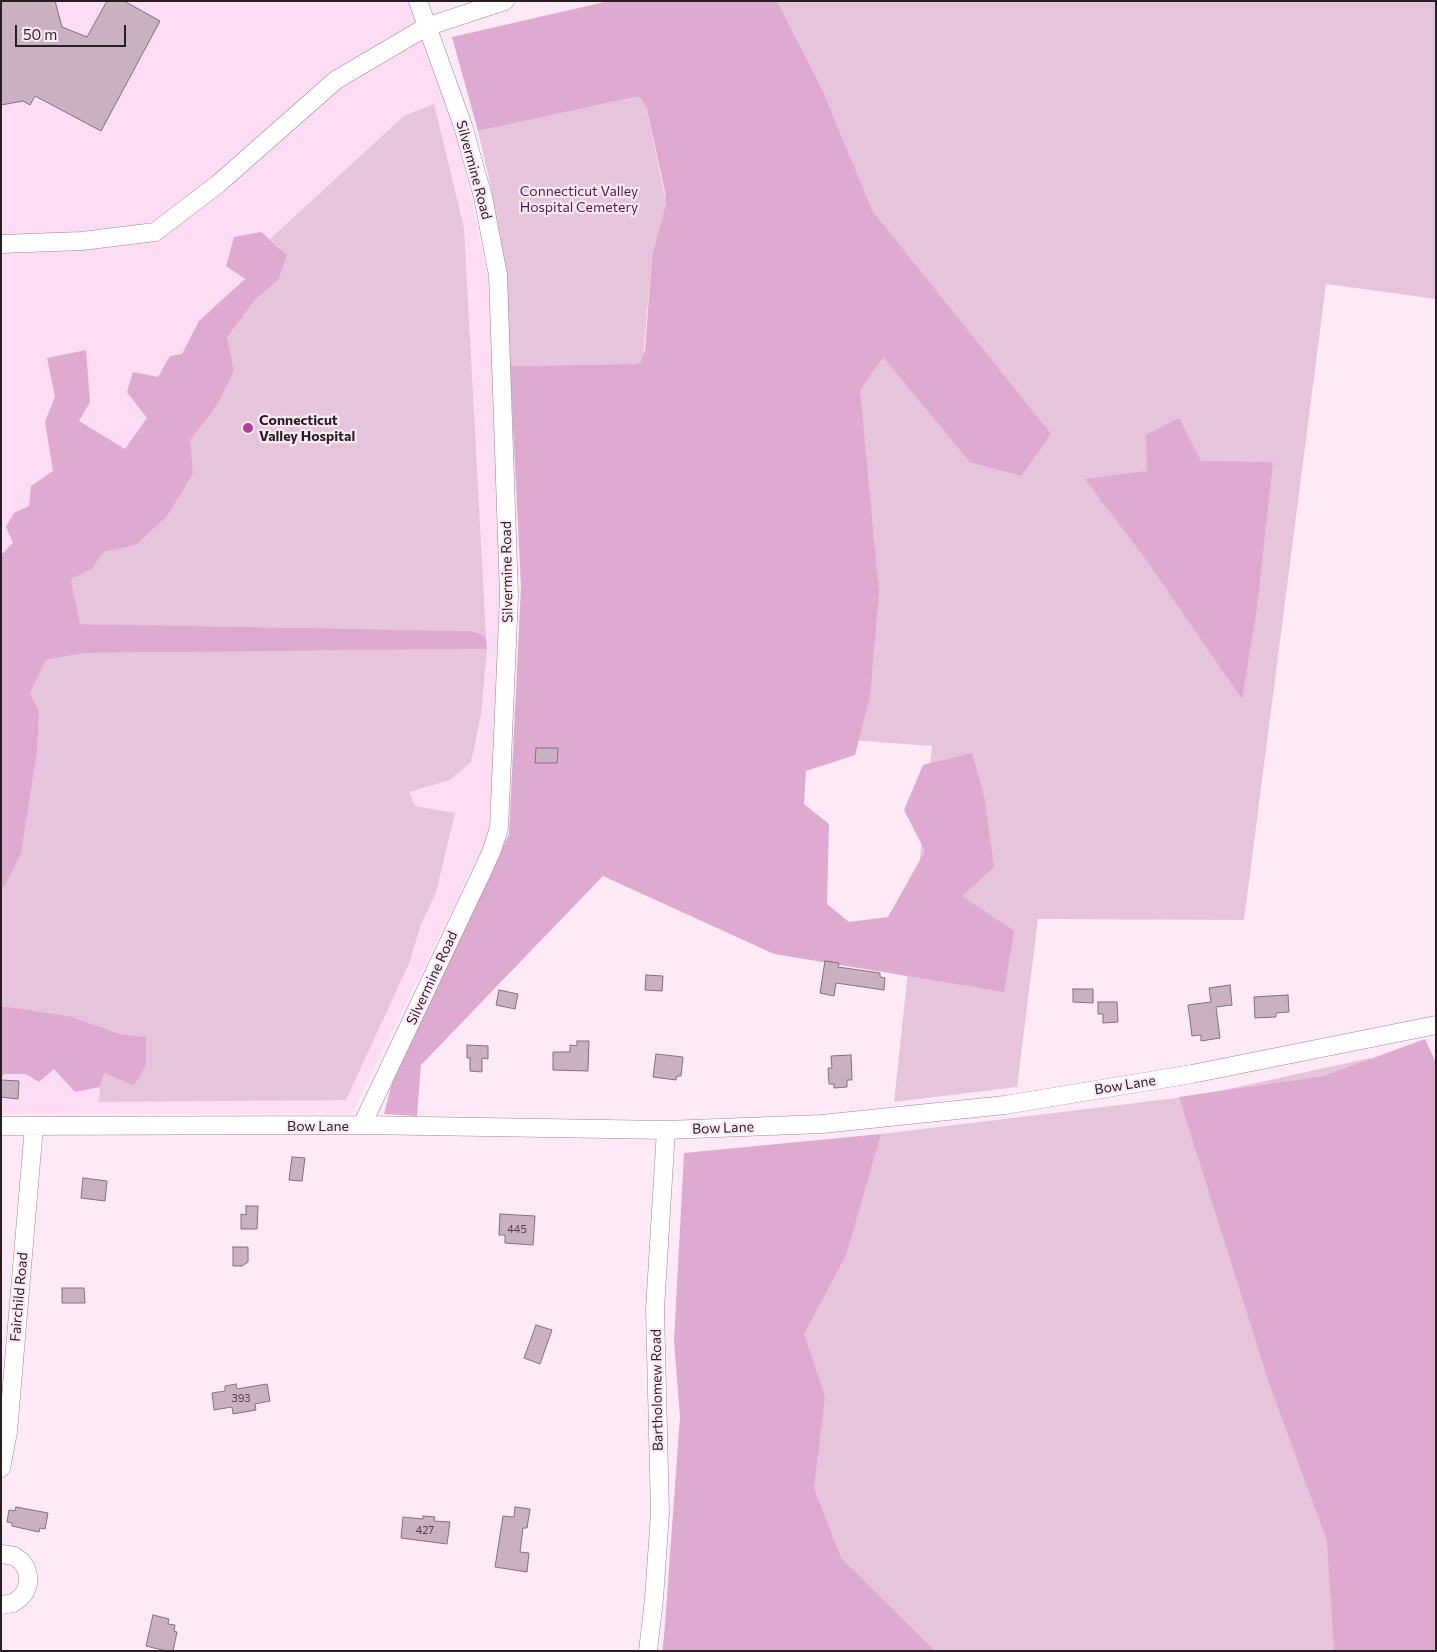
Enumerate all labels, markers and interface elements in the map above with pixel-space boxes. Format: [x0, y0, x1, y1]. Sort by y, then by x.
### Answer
scale bar [18, 15, 129, 47]
text: 50 m [23, 25, 57, 43]
street label: Silvermine Road [453, 119, 495, 221]
park label: Connecticut Valley Hospital Cemetery [520, 183, 638, 216]
place label: Connecticut Valley Hospital [259, 412, 355, 444]
marker: Connecticut Valley Hospital [241, 421, 255, 435]
street label: Silvermine Road [498, 521, 516, 623]
street label: Silvermine Road [403, 928, 461, 1028]
street label: Bow Lane [1093, 1072, 1157, 1098]
street label: Bow Lane [287, 1118, 349, 1134]
street label: Bow Lane [692, 1119, 754, 1137]
house number: 445 [507, 1222, 527, 1236]
street label: Fairchild Road [7, 1252, 31, 1342]
street label: Bartholomew Road [648, 1329, 666, 1451]
house number: 393 [231, 1391, 251, 1405]
house number: 427 [416, 1523, 434, 1537]

